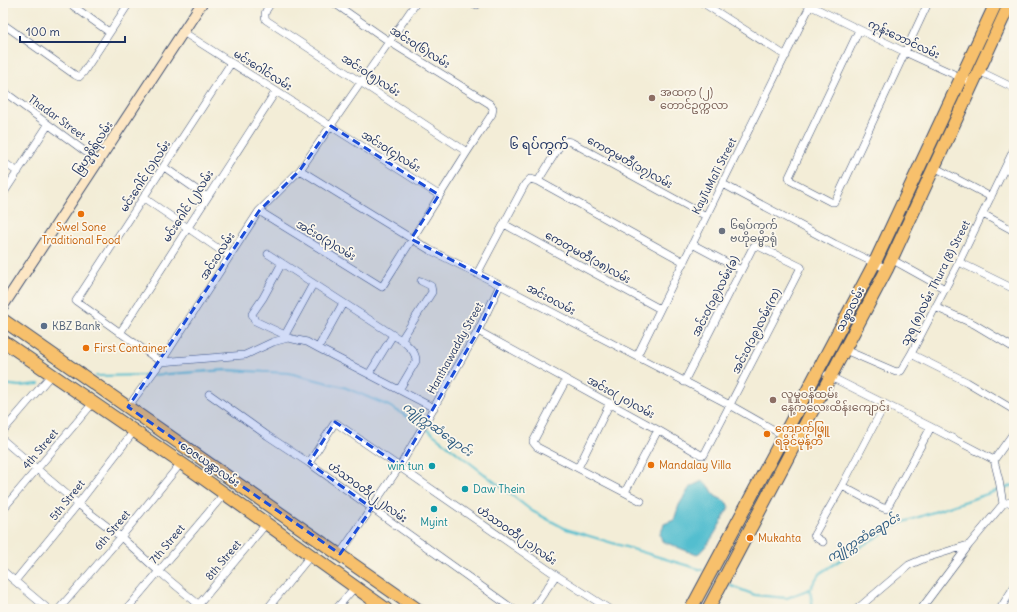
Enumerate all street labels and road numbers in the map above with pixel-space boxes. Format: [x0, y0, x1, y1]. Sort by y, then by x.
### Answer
street label: ကုန်းဘောင်လမ်း [865, 16, 942, 64]
street label: အင်းဝ(၆)လမ်း [387, 23, 453, 71]
street label: မင်းဂေါင်လမ်း [231, 47, 295, 94]
street label: အင်းဝ(၅)လမ်း [338, 51, 403, 101]
street label: Thadar Street [26, 91, 89, 143]
street label: ဗြဟ္မစိုရ်လမ်း [71, 118, 117, 179]
street label: အင်းဝ(၄)လမ်း [358, 127, 423, 177]
street label: ကေတုမတီ(၁၇)လမ်း [584, 133, 675, 193]
street label: KayTuMaTi Street [689, 135, 739, 217]
street label: မင်းဂေါင် (၁)လမ်း [117, 137, 173, 214]
street label: မင်းဂေါင် (၂)လမ်း [160, 167, 218, 246]
street label: အင်းဝ(၃)လမ်း [293, 217, 359, 265]
street label: သူရ (၈)လမ်း Thura (8) Street [897, 218, 975, 349]
street label: ကေတုမတီ(၁၈)လမ်း [542, 228, 633, 288]
street label: အင်းဝလမ်း [196, 229, 238, 282]
street label: အင်းဝ(၁၉)လမ်း(ခ) [689, 253, 743, 340]
street label: အင်းဝလမ်း [524, 280, 578, 318]
street label: သစ္စာလမ်း [832, 284, 870, 335]
street label: အင်းဝ(၁၉)လမ်း(က) [728, 286, 785, 377]
street label: Hanthawaddy Street [424, 299, 486, 396]
street label: အင်းဝ(၂၀)လမ်း [584, 373, 657, 423]
street label: 4th Street [19, 426, 61, 472]
street label: ဝေဇယန္တာလမ်း [176, 438, 243, 491]
street label: ဟံသာဝတီ(၂၂)လမ်း [324, 459, 411, 527]
street label: 5th Street [46, 477, 88, 523]
street label: ဟံသာဝတီ(၂၁)လမ်း [473, 502, 560, 569]
street label: 6th Street [91, 507, 133, 553]
street label: 7th Street [146, 521, 188, 567]
street label: 8th Street [202, 537, 244, 583]

